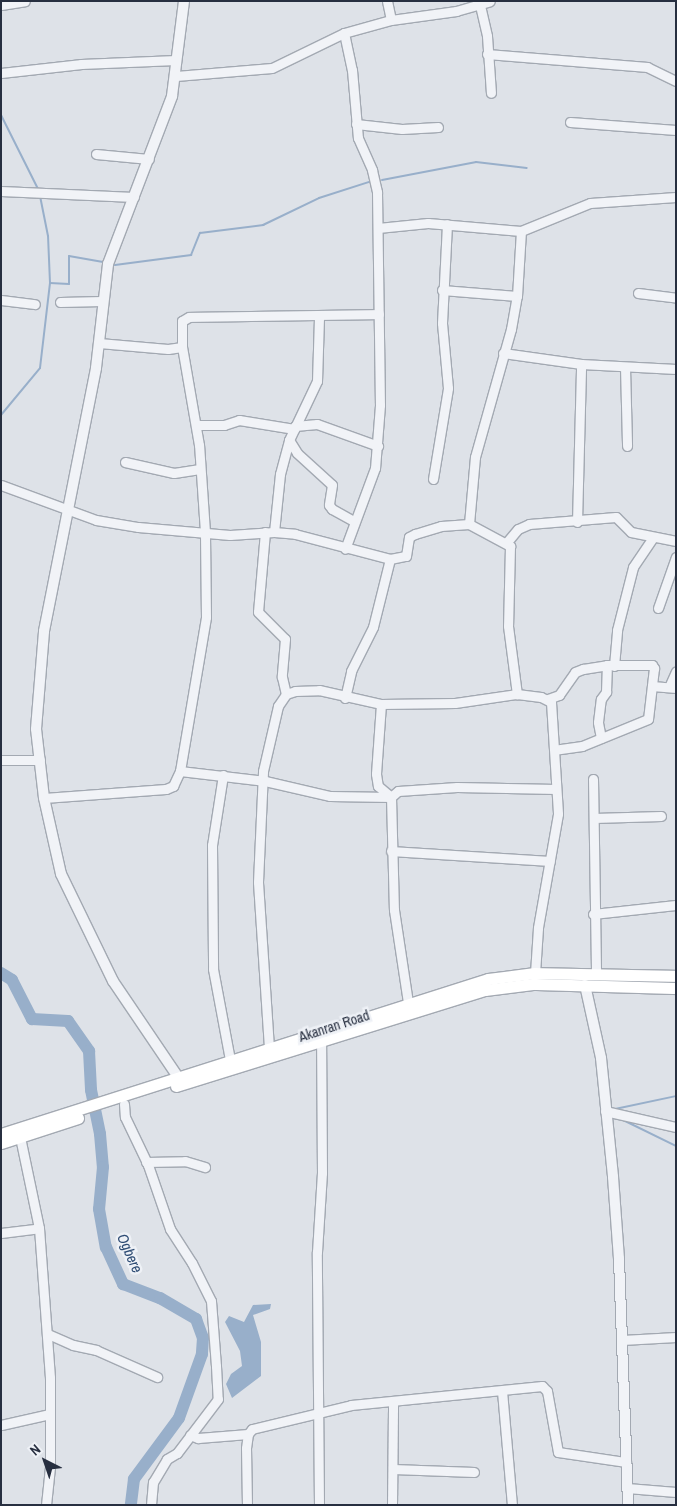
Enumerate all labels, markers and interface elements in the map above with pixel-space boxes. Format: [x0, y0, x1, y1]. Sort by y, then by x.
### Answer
street label: Akanran Road [297, 1007, 371, 1045]
water label: Ogbere [113, 1231, 147, 1275]
north arrow [20, 1436, 70, 1486]
text: N [26, 1440, 44, 1459]

